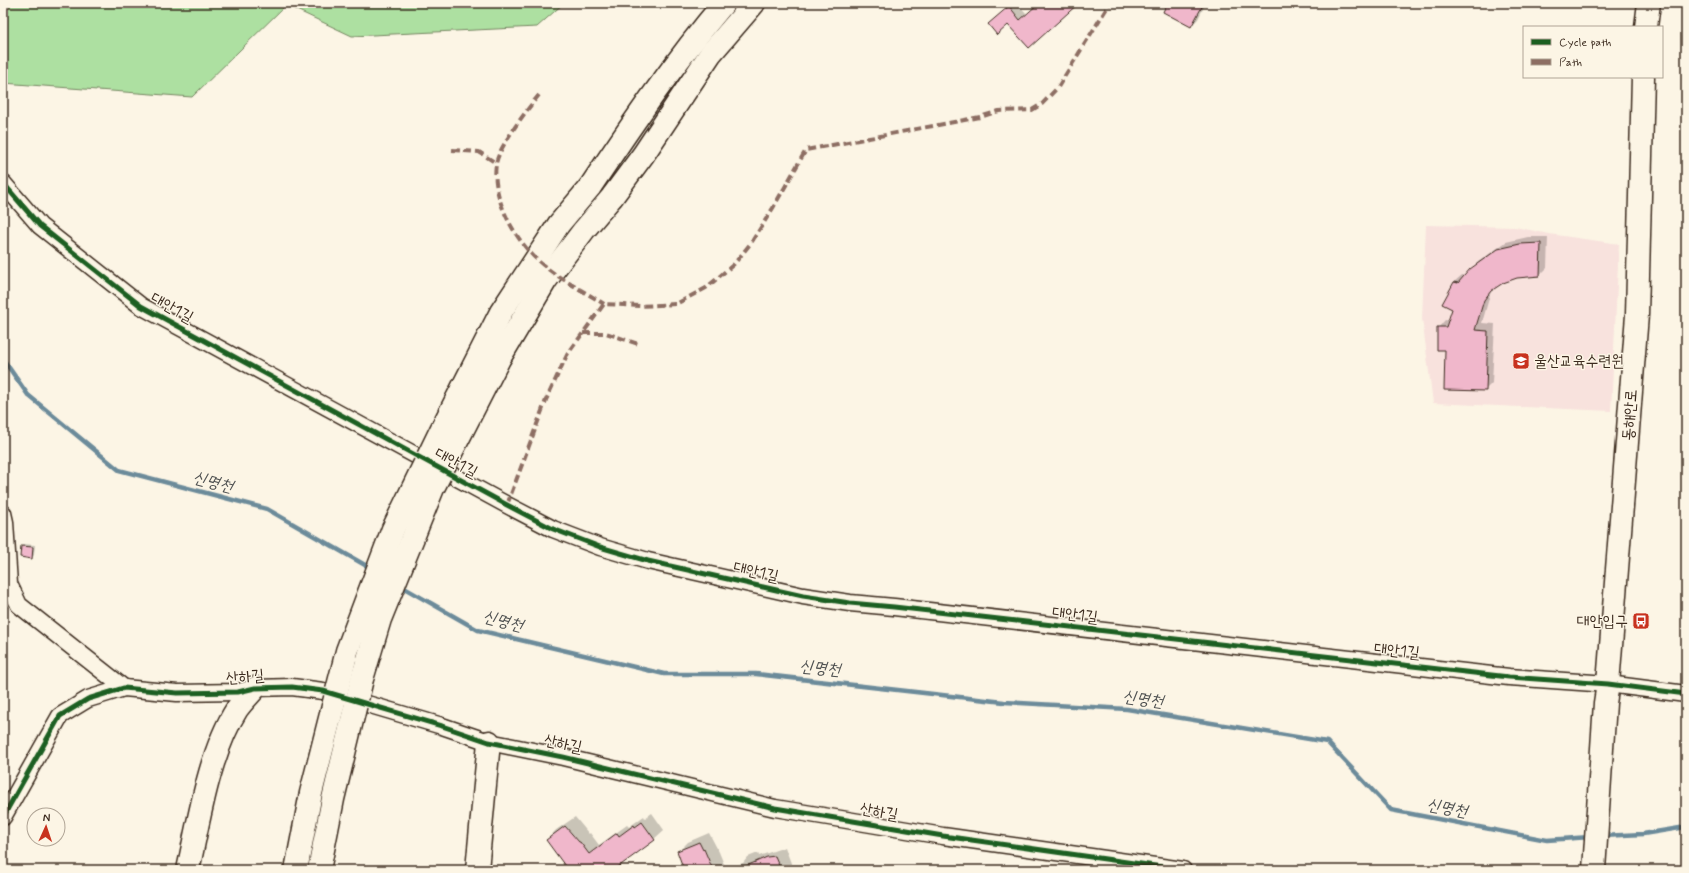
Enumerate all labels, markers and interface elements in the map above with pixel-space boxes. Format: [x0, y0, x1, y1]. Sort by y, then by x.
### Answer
legend [1523, 26, 1663, 78]
text: Cycle path [1559, 35, 1611, 51]
text: Path [1559, 55, 1582, 71]
street label: 대안1길 [147, 288, 197, 328]
school or university icon: 울산교육수련원 [1511, 351, 1531, 371]
place label: 울산교육수련원 [1534, 351, 1624, 372]
street label: 동해안로 [1618, 389, 1642, 441]
street label: 대안1길 [431, 443, 481, 483]
water label: 신명천 [190, 466, 238, 499]
street label: 대안1길 [731, 557, 781, 587]
street label: 대안1길 [1051, 602, 1099, 628]
water label: 신명천 [480, 605, 528, 638]
place label: 대안입구 [1577, 611, 1628, 632]
bus stop icon: 대안입구 [1631, 611, 1651, 631]
street label: 대안1길 [1373, 638, 1421, 664]
water label: 신명천 [798, 655, 844, 681]
street label: 산하길 [225, 665, 265, 689]
water label: 신명천 [1121, 685, 1167, 713]
street label: 산하길 [542, 730, 584, 758]
water label: 신명천 [1425, 793, 1472, 823]
street label: 산하길 [858, 798, 900, 826]
north arrow [26, 807, 66, 847]
text: N [42, 811, 50, 825]

